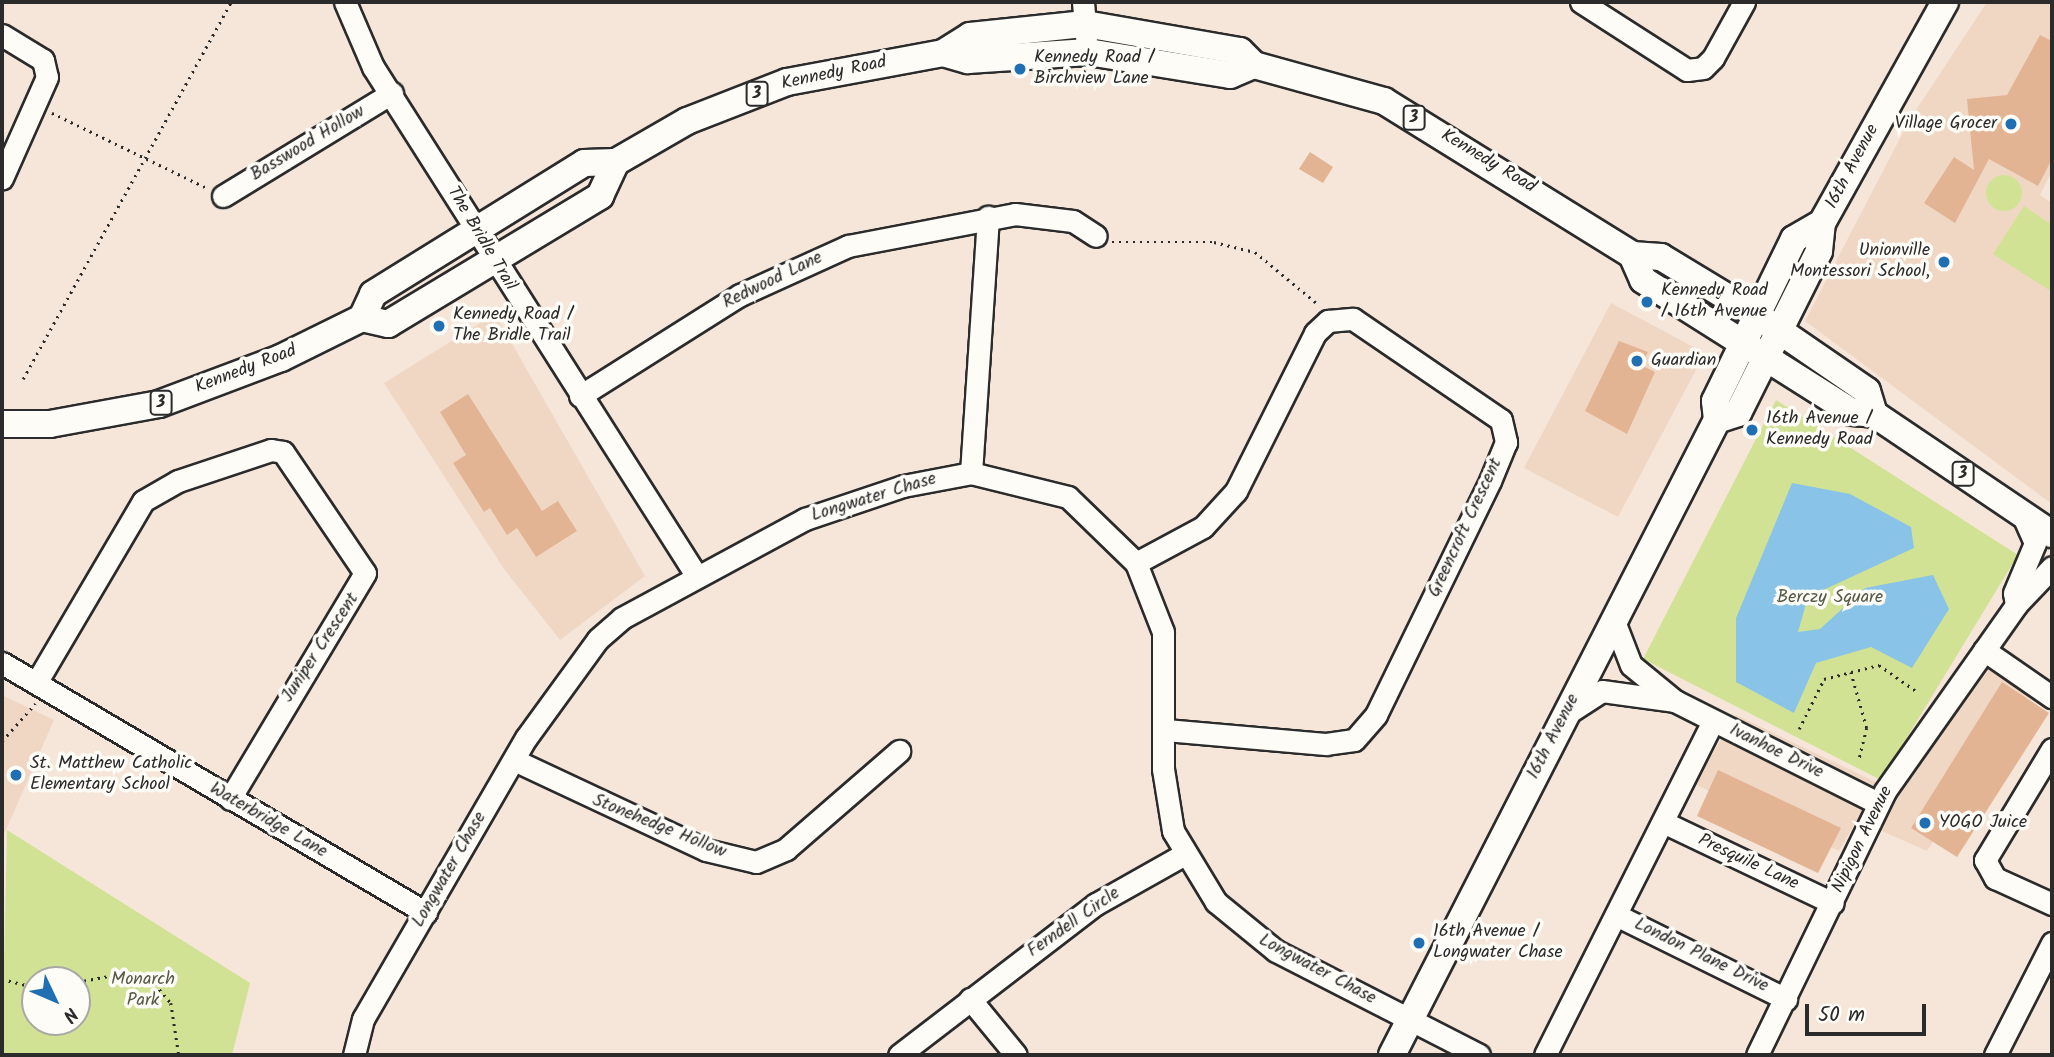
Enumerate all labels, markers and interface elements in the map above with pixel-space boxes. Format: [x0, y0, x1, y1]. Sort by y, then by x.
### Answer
place label: Kennedy Road / Birchview Lane [1034, 48, 1154, 90]
street label: Kennedy Road [780, 52, 888, 96]
marker: Kennedy Road / Birchview Lane [1012, 61, 1028, 77]
road number: 3 [745, 82, 769, 106]
street label: Basswood Hollow [247, 101, 369, 187]
road number: 3 [1402, 106, 1426, 130]
place label: Village Grocer [1895, 113, 1997, 135]
marker: Village Grocer [2003, 116, 2019, 132]
street label: 16th Avenue [1822, 121, 1884, 213]
street label: Kennedy Road [1437, 125, 1539, 199]
street label: The Bridle Trail [441, 183, 521, 295]
place label: Unionville Montessori School, [1790, 241, 1930, 284]
street label: Redwood Lane [720, 248, 826, 314]
marker: Unionville Montessori School, [1936, 254, 1952, 270]
place label: Kennedy Road / 16th Avenue [1661, 281, 1768, 324]
marker: Kennedy Road / 16th Avenue [1639, 294, 1655, 310]
place label: Kennedy Road / The Bridle Trail [453, 305, 573, 348]
marker: Kennedy Road / The Bridle Trail [431, 318, 447, 334]
street label: Kennedy Road [192, 341, 300, 399]
place label: Guardian [1651, 350, 1716, 372]
marker: Guardian [1629, 353, 1645, 369]
road number: 3 [149, 390, 173, 416]
place label: 16th Avenue / Kennedy Road [1766, 409, 1873, 452]
marker: 16th Avenue / Kennedy Road [1744, 422, 1760, 438]
street label: Greencroft Crescent [1424, 455, 1508, 601]
road number: 3 [1951, 461, 1975, 486]
street label: Longwater Chase [809, 469, 939, 527]
park label: Berczy Square [1777, 587, 1883, 609]
street label: Juniper Crescent [278, 589, 364, 707]
street label: 16th Avenue [1523, 691, 1585, 783]
street label: Ivanhoe Drive [1725, 720, 1827, 784]
place label: St. Matthew Catholic Elementary School [30, 754, 192, 796]
marker: St. Matthew Catholic Elementary School [8, 767, 24, 783]
street label: Waterbridge Lane [205, 779, 331, 863]
street label: Nipigon Avenue [1828, 783, 1898, 897]
street label: Stonehedge Hollow [589, 790, 729, 864]
street label: Longwater Chase [408, 808, 492, 932]
place label: YOGO Juice [1939, 812, 2027, 834]
marker: YOGO Juice [1917, 815, 1933, 831]
street label: Presquile Lane [1694, 830, 1802, 896]
street label: Ferndell Circle [1024, 883, 1124, 963]
street label: London Plane Drive [1630, 914, 1772, 998]
place label: 16th Avenue / Longwater Chase [1433, 922, 1563, 964]
street label: Longwater Chase [1255, 930, 1379, 1010]
marker: 16th Avenue / Longwater Chase [1411, 935, 1427, 951]
north arrow [21, 966, 91, 1036]
park label: Monarch Park [111, 970, 175, 1012]
scale bar [1809, 990, 1930, 1034]
text: N [55, 999, 85, 1029]
text: 50 m [1818, 999, 1865, 1032]

